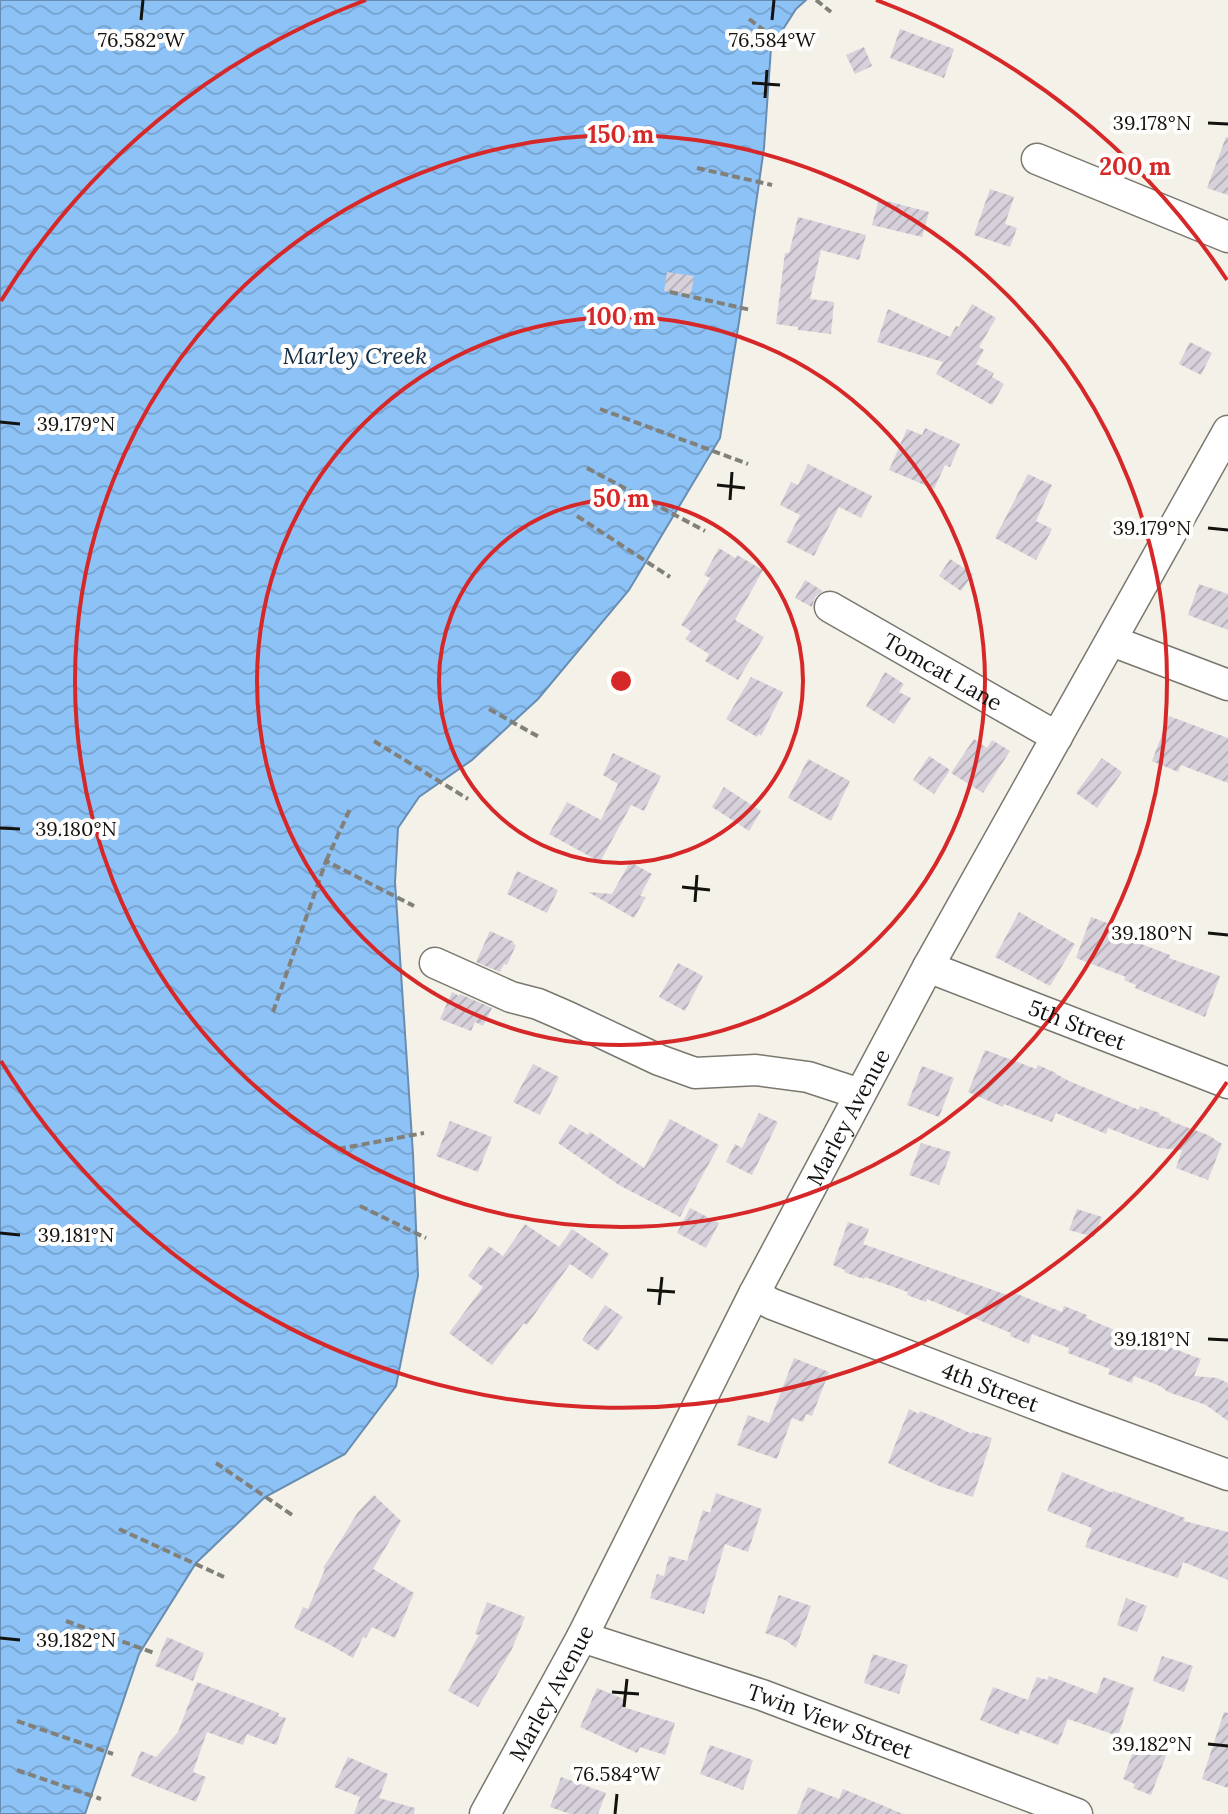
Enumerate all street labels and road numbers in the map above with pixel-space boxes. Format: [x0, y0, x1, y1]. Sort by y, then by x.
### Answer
street label: Tomcat Lane [878, 627, 1007, 717]
street label: 5th Street [1025, 993, 1130, 1056]
street label: Marley Avenue [800, 1044, 896, 1190]
street label: 4th Street [938, 1356, 1043, 1418]
street label: Marley Avenue [503, 1620, 600, 1766]
street label: Twin View Street [744, 1677, 917, 1765]

